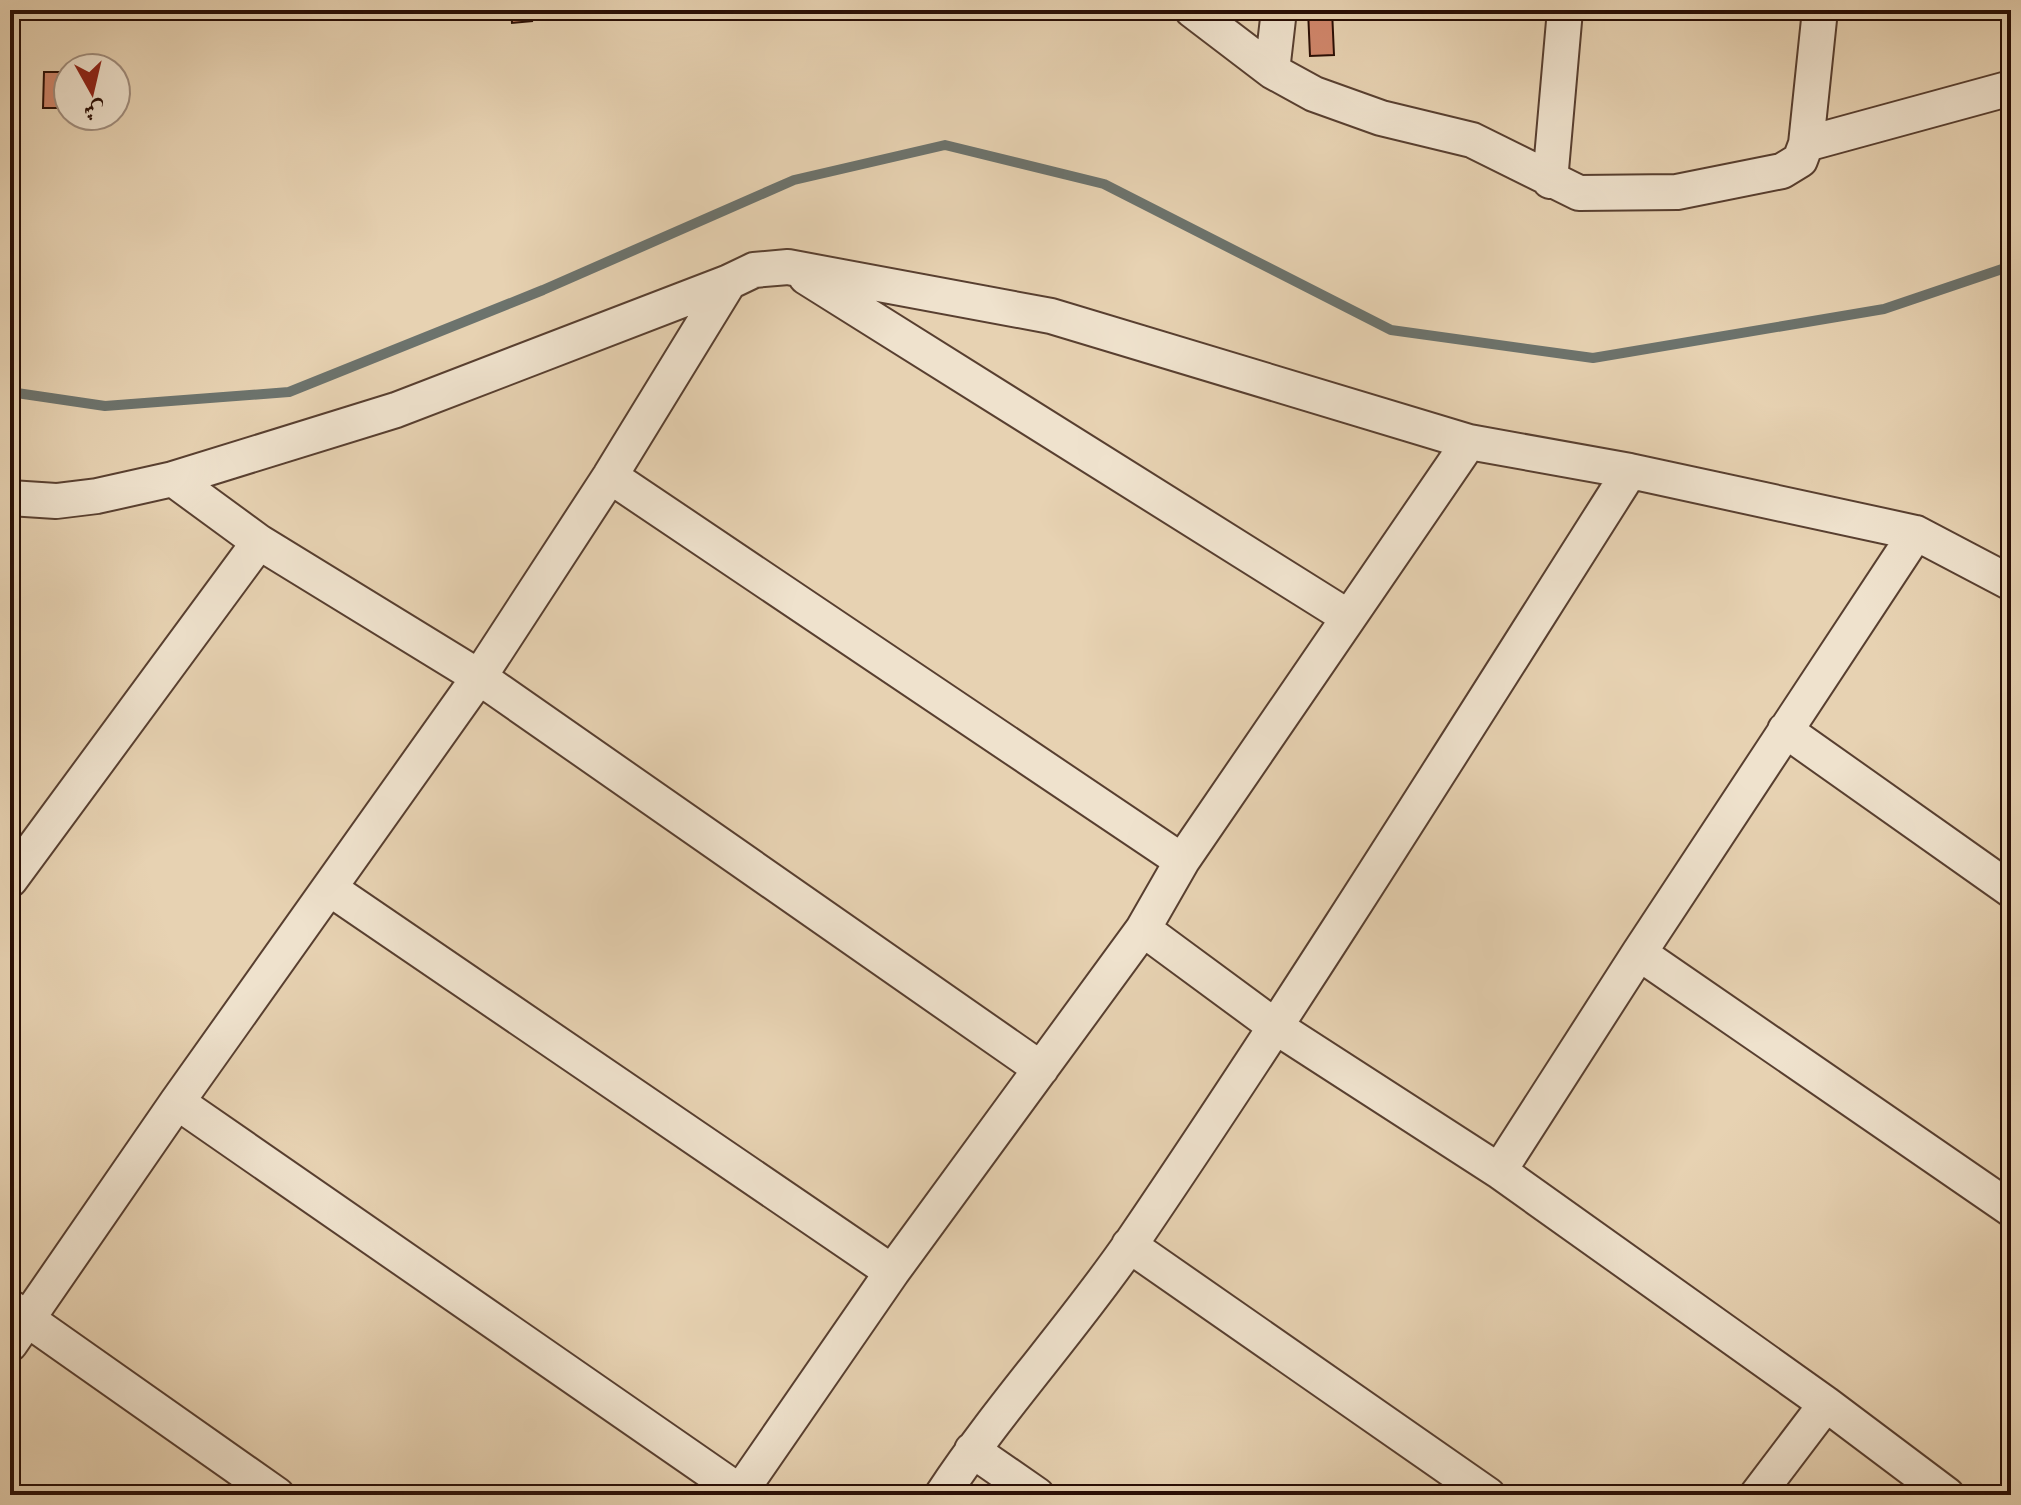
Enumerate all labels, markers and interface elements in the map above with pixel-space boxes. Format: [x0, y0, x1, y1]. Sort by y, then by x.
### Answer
north arrow [52, 52, 132, 132]
text: ش [82, 95, 107, 125]

